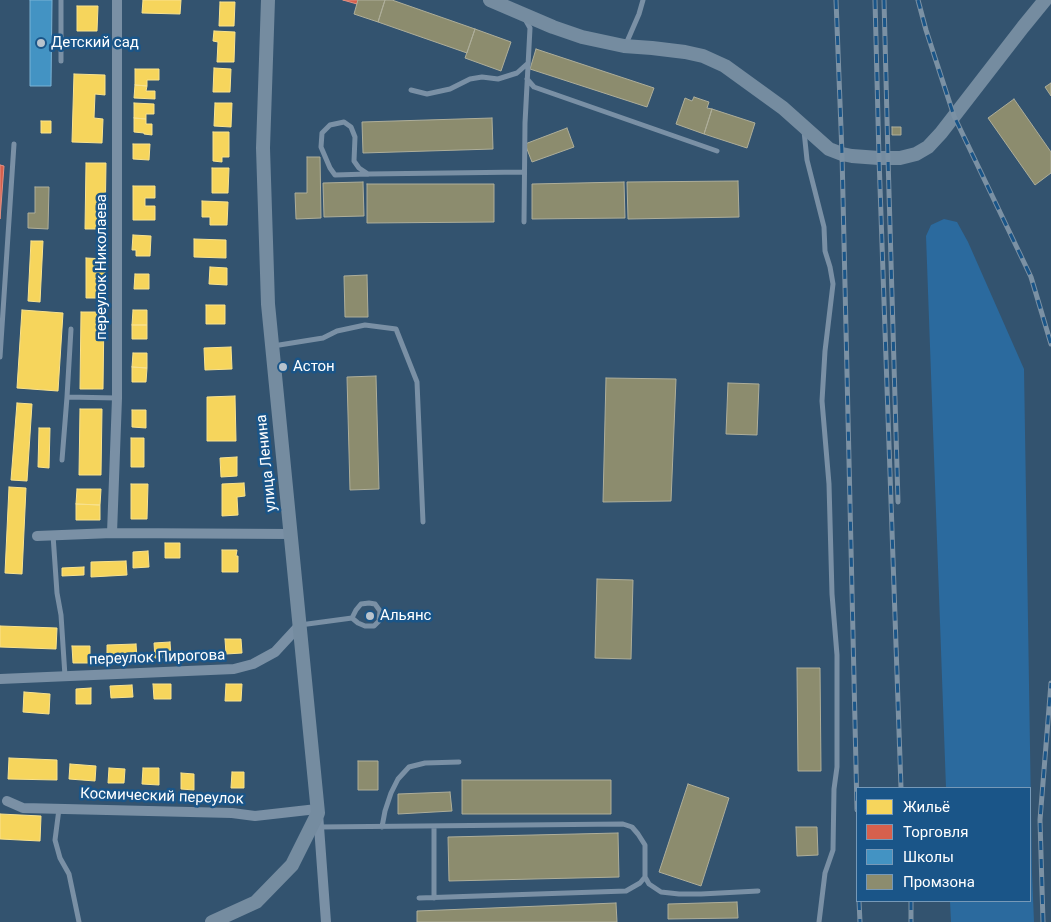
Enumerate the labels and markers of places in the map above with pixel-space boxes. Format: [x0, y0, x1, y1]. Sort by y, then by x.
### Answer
place label: Детский сад [51, 34, 139, 52]
marker: Детский сад [35, 37, 47, 49]
place label: Астон [293, 358, 335, 376]
marker: Астон [277, 361, 289, 373]
place label: Альянс [380, 607, 431, 625]
marker: Альянс [364, 610, 376, 622]

